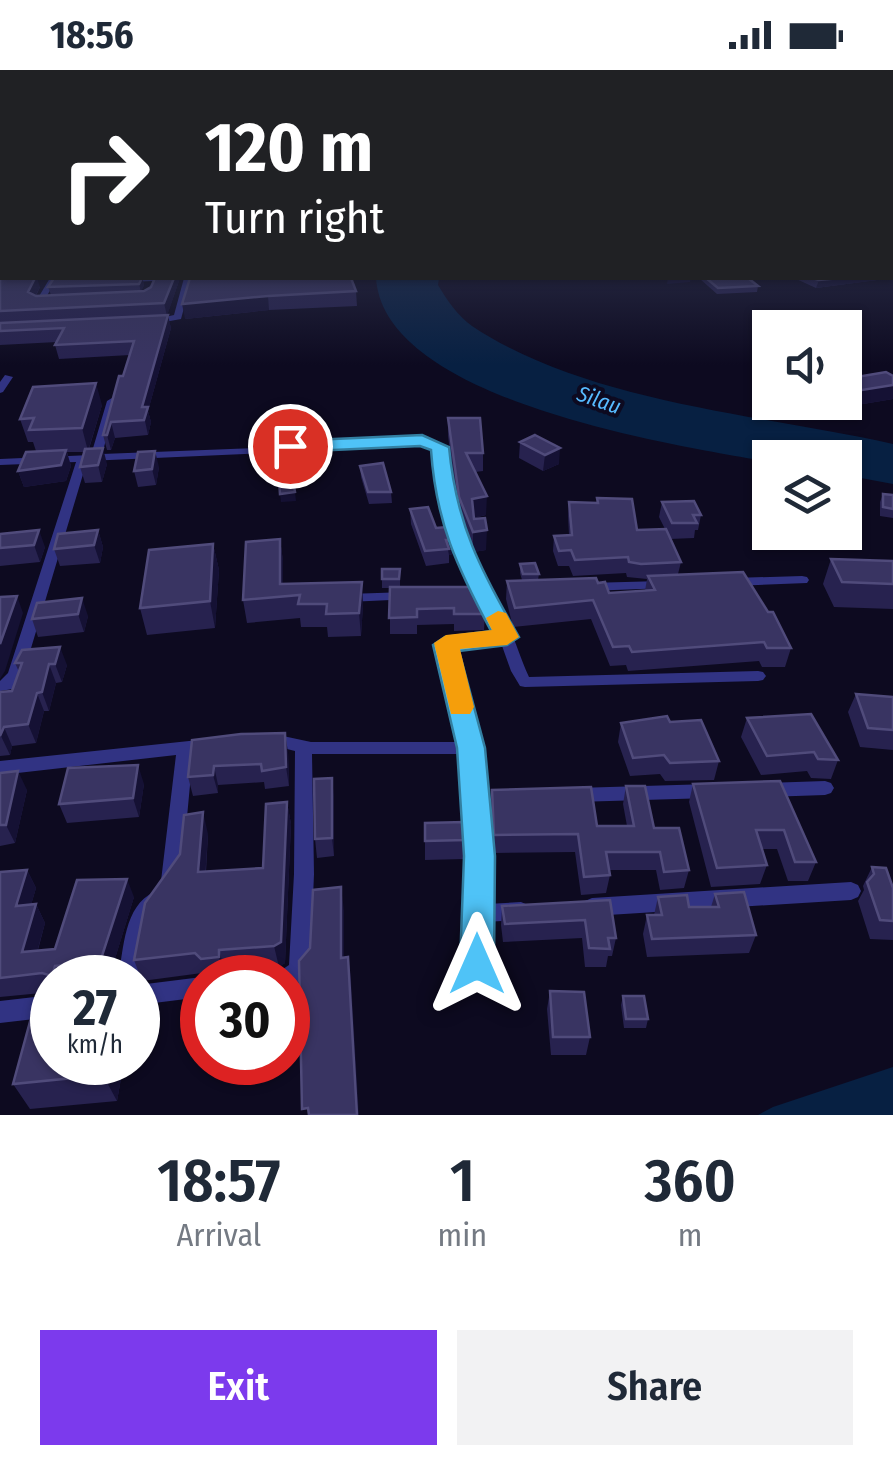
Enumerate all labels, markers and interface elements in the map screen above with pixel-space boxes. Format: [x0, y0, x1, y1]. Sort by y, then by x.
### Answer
text: 18:56 [50, 12, 134, 58]
text: 120 m [205, 106, 373, 190]
icon: right [40, 110, 170, 240]
text: Turn right [205, 191, 384, 245]
map controls [752, 310, 862, 550]
button: sound [752, 310, 862, 420]
water label: Silau [572, 380, 625, 420]
pin [248, 404, 333, 489]
icon: arrive [263, 419, 318, 474]
button: layers [752, 440, 862, 550]
position arrow [425, 912, 529, 1016]
speed limit sign: 30 [180, 955, 310, 1085]
text: 27 [73, 978, 117, 1038]
text: km/h [67, 1030, 123, 1060]
text: 18:57 [157, 1145, 280, 1217]
text: 1 [450, 1145, 475, 1217]
text: 360 [644, 1145, 736, 1217]
text: Arrival [176, 1216, 261, 1254]
text: min [438, 1216, 487, 1254]
text: m [678, 1216, 702, 1254]
button: Exit [40, 1330, 437, 1445]
button: Share [457, 1330, 853, 1445]

